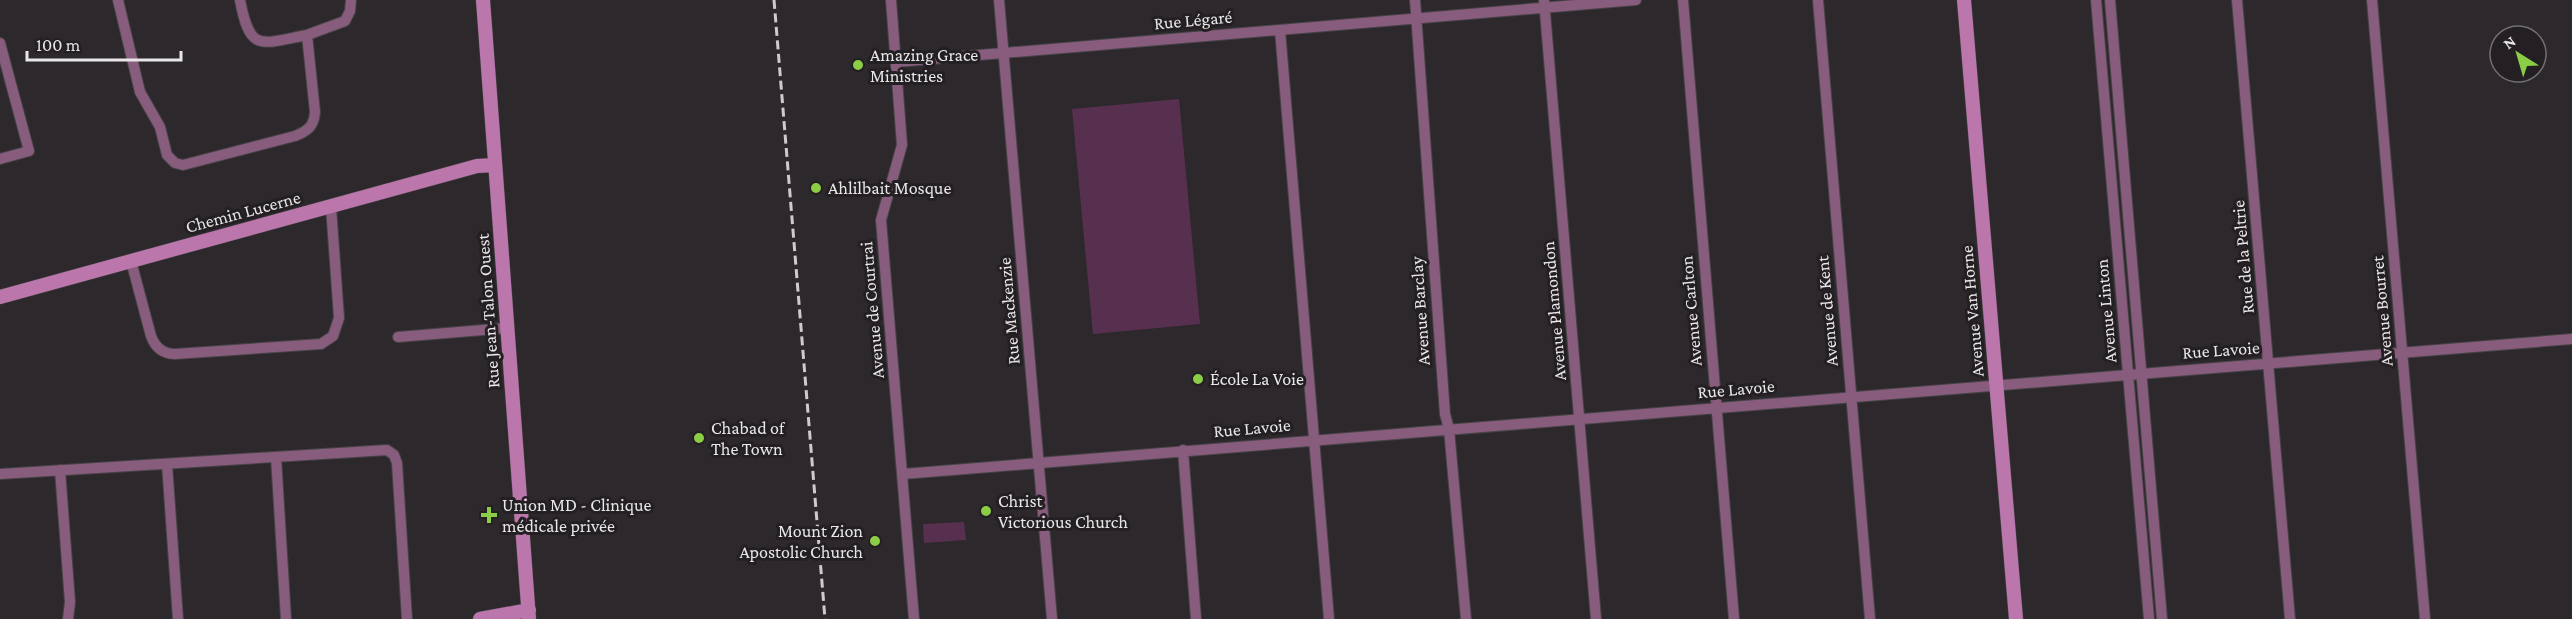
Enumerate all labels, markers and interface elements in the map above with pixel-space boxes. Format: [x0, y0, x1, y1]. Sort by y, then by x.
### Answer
street label: Rue Légaré [1153, 7, 1233, 33]
scale bar [27, 24, 182, 62]
north arrow [2488, 24, 2548, 84]
text: N [2500, 32, 2519, 52]
text: 100 m [36, 35, 81, 55]
place label: Amazing Grace Ministries [870, 45, 978, 86]
marker: Amazing Grace Ministries [851, 58, 865, 72]
place label: Ahlilbait Mosque [828, 178, 951, 198]
marker: Ahlilbait Mosque [809, 181, 823, 195]
street label: Chemin Lucerne [183, 187, 303, 237]
street label: Rue de la Peltrie [2228, 199, 2258, 315]
street label: Rue Jean-Talon Ouest [473, 232, 503, 389]
street label: Avenue de Courtrai [856, 240, 888, 379]
street label: Avenue Plamondon [1538, 240, 1570, 381]
street label: Avenue Van Horne [1956, 244, 1988, 378]
street label: Avenue de Kent [1812, 254, 1842, 367]
street label: Avenue Bourret [2367, 254, 2397, 367]
street label: Avenue Barclay [1406, 255, 1434, 366]
street label: Avenue Carlton [1676, 255, 1706, 367]
street label: Rue Mackenzie [994, 256, 1024, 365]
street label: Avenue Linton [2091, 258, 2121, 364]
street label: Rue Lavoie [2182, 337, 2260, 363]
place label: École La Voie [1210, 369, 1304, 389]
marker: École La Voie [1191, 372, 1205, 386]
street label: Rue Lavoie [1697, 376, 1776, 402]
street label: Rue Lavoie [1213, 415, 1292, 441]
place label: Chabad of The Town [711, 418, 786, 459]
marker: Chabad of The Town [692, 431, 706, 445]
place label: Christ Victorious Church [998, 491, 1128, 532]
place label: Union MD - Clinique médicale privée [502, 495, 651, 536]
marker: Christ Victorious Church [979, 504, 993, 518]
marker: Union MD - Clinique médicale privée [480, 506, 498, 524]
place label: Mount Zion Apostolic Church [739, 521, 863, 562]
marker: Mount Zion Apostolic Church [868, 534, 882, 548]

